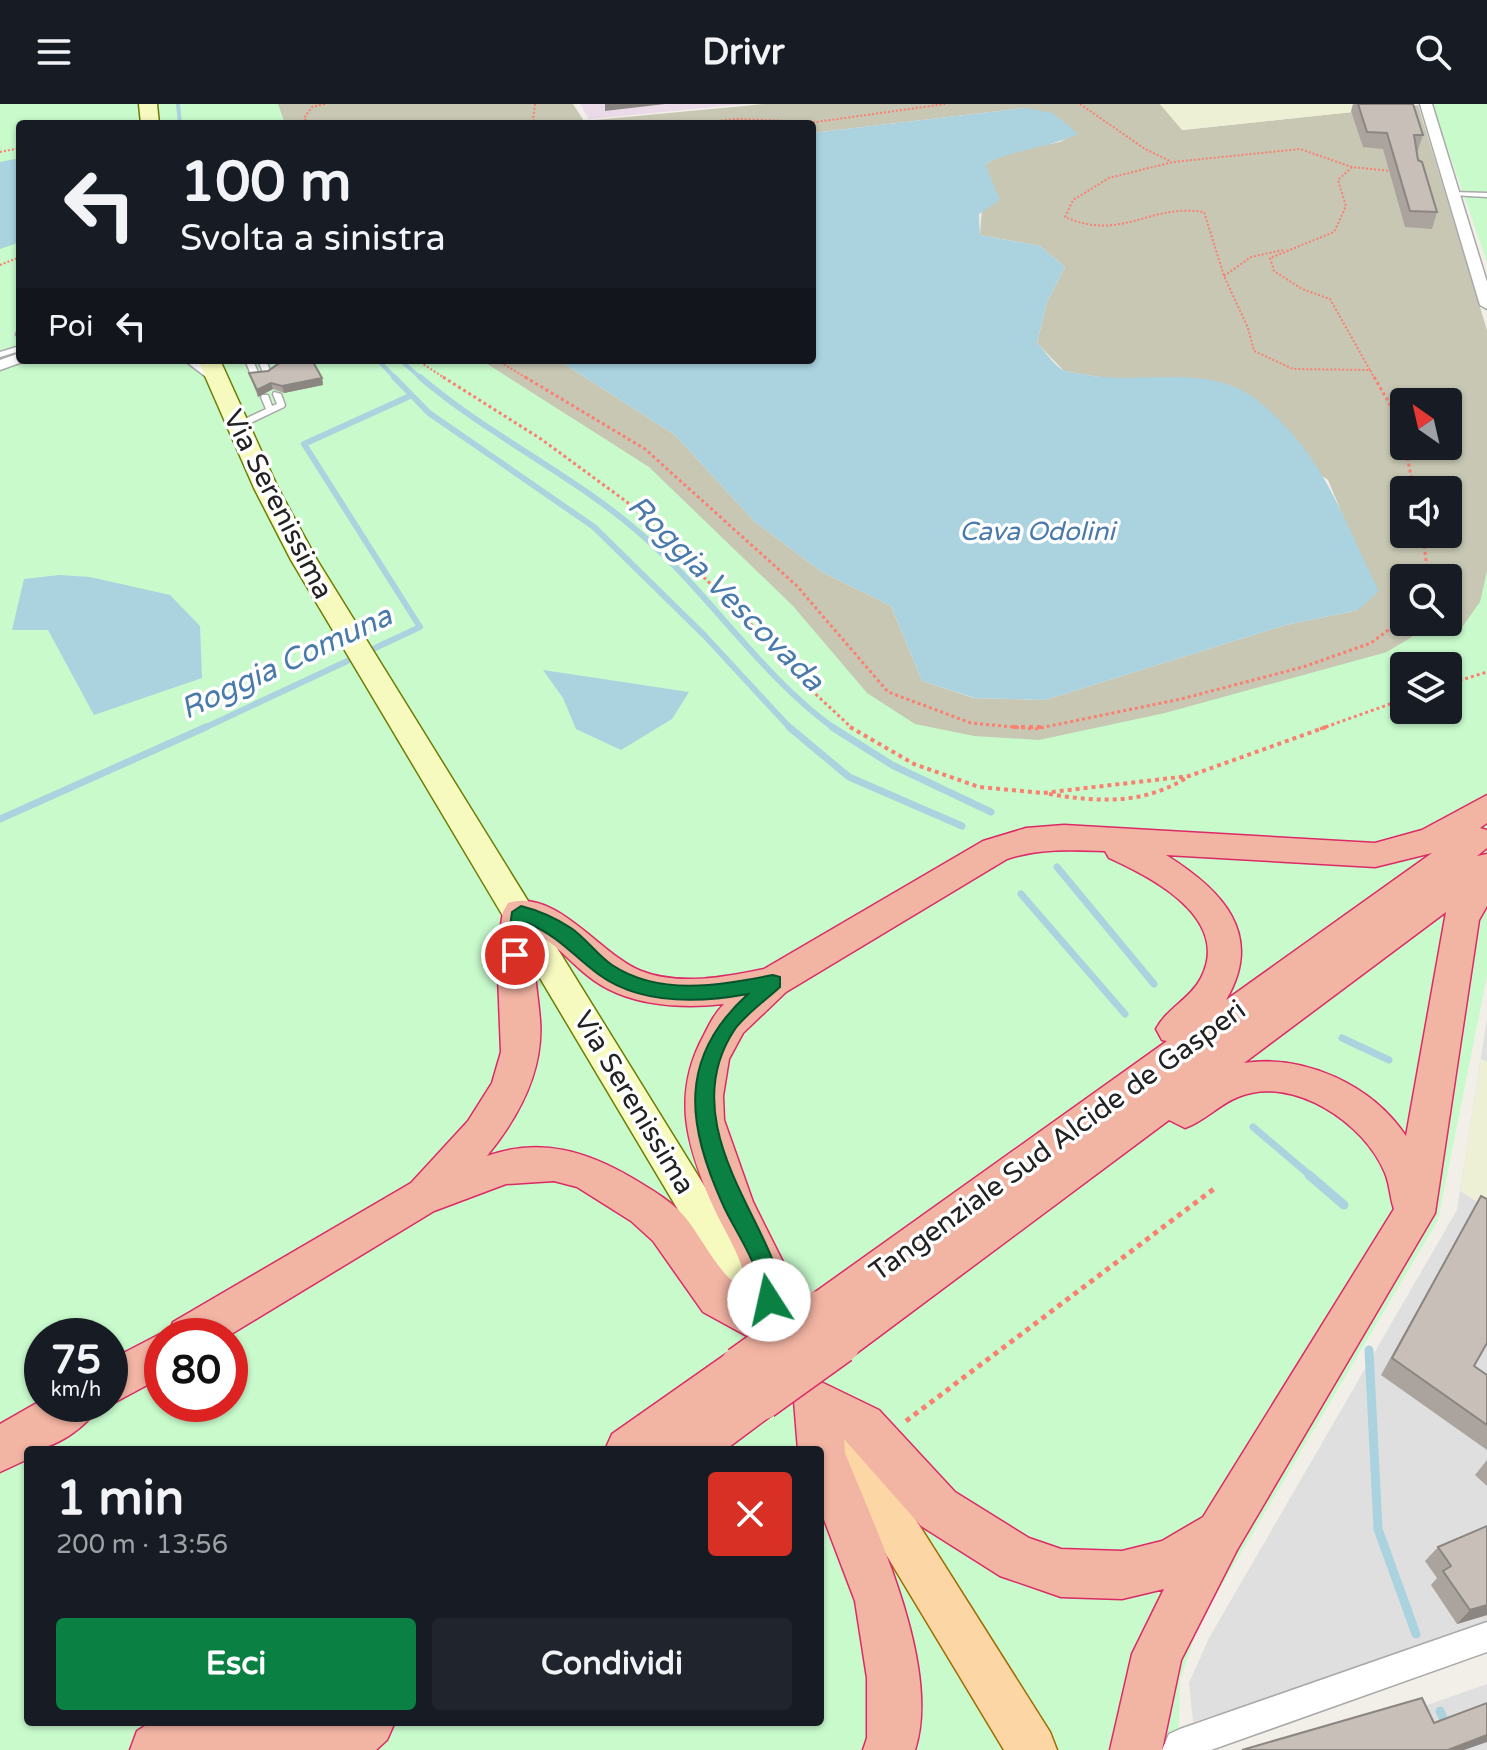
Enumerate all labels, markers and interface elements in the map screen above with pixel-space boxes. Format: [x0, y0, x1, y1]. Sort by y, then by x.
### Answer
icon: menu [32, 30, 76, 74]
icon: search [1411, 30, 1455, 74]
text: Drivr [702, 31, 785, 74]
text: 100 m [180, 149, 351, 216]
icon: left [48, 152, 152, 256]
text: Svolta a sinistra [180, 217, 446, 260]
icon: left [109, 304, 153, 348]
text: Poi [48, 308, 93, 345]
north arrow [1390, 388, 1462, 460]
map controls [1390, 388, 1462, 724]
street label: Via Serenissima [216, 404, 340, 605]
button: sound [1390, 476, 1462, 548]
water label: Roggia Vescovada [620, 487, 832, 700]
water label: Cava Odolini [959, 516, 1118, 547]
button: search [1390, 564, 1462, 636]
water label: Roggia Comuna [175, 597, 399, 728]
button: layers [1390, 652, 1462, 724]
pin [481, 921, 549, 989]
icon: arrive [493, 933, 537, 977]
street label: Tangenziale Sud Alcide de Gasperi [863, 993, 1252, 1289]
street label: Via Serenissima [566, 1005, 702, 1200]
position arrow [727, 1258, 811, 1342]
speed limit sign: 80 [144, 1318, 248, 1422]
text: 75 [51, 1336, 101, 1384]
text: km/h [51, 1378, 101, 1402]
text: 1 min [56, 1470, 184, 1528]
button: close [708, 1472, 792, 1556]
text: 200 m · 13:56 [56, 1529, 228, 1560]
button: Esci [56, 1618, 416, 1710]
button: Condividi [432, 1618, 792, 1710]

